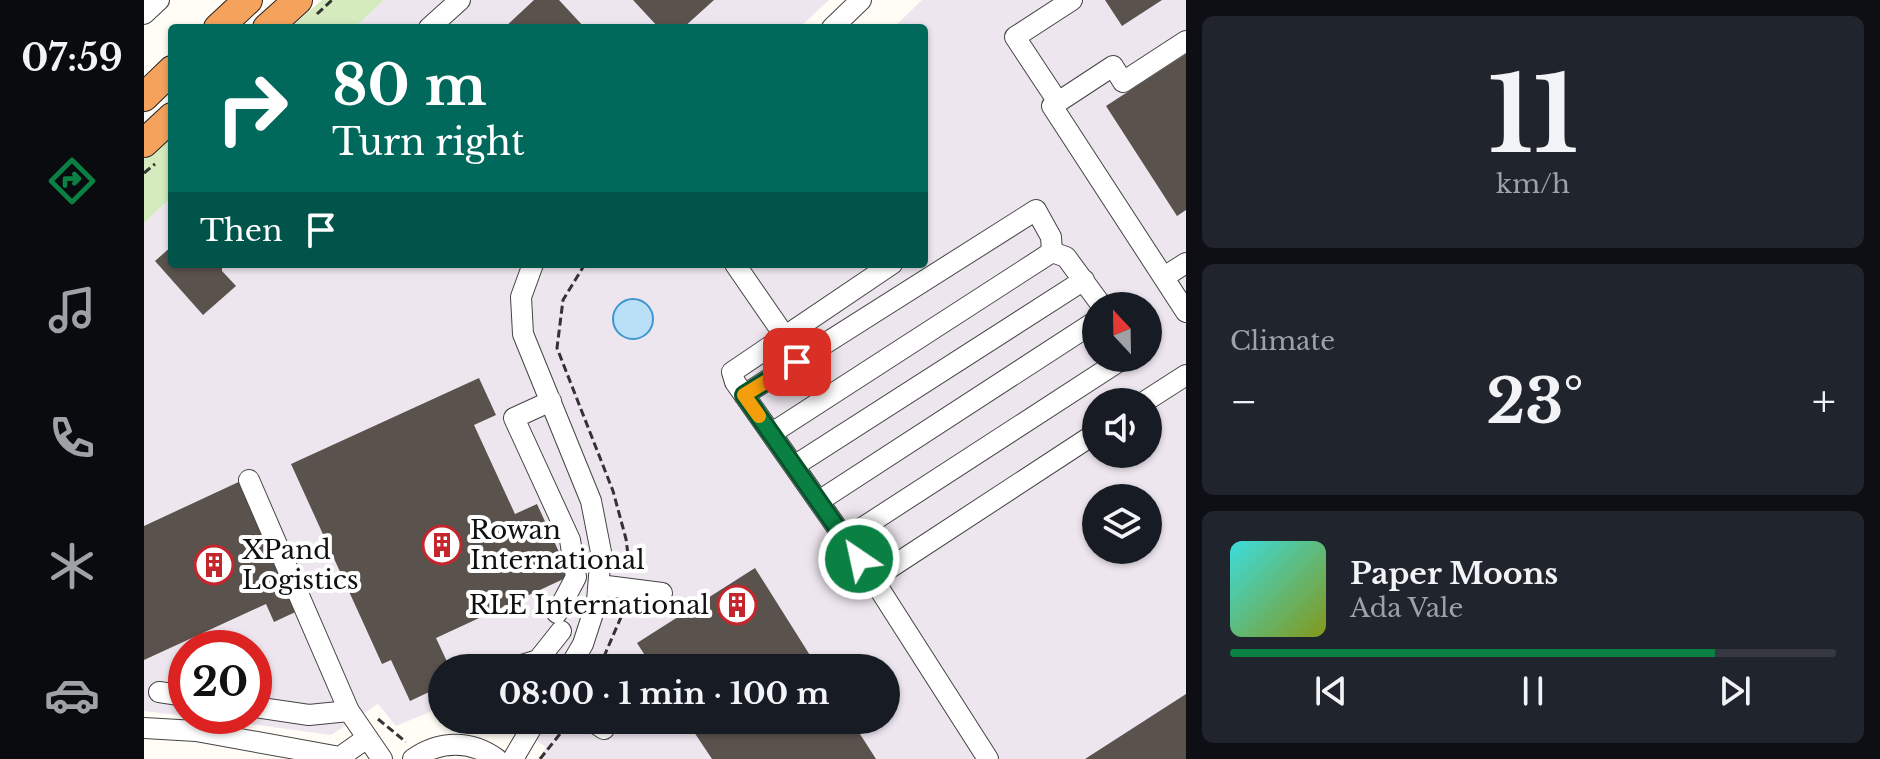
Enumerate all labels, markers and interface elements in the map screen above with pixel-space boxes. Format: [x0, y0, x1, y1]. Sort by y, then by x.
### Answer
text: 07:59 [21, 36, 123, 81]
text: 80 m [332, 51, 487, 120]
text: 11 [1488, 51, 1578, 180]
icon: right [200, 56, 304, 160]
text: Turn right [332, 120, 525, 165]
icon: directions [44, 153, 100, 209]
text: km/h [1496, 168, 1570, 200]
icon: arrive [299, 208, 343, 252]
text: Then [200, 212, 283, 249]
icon: music [44, 282, 100, 338]
north arrow [1082, 292, 1162, 372]
map controls [1082, 292, 1162, 564]
text: Climate [1230, 325, 1335, 357]
pin [763, 328, 831, 396]
icon: arrive [775, 340, 819, 384]
text: 23° [1486, 365, 1584, 439]
text: − [1230, 374, 1258, 429]
text: + [1812, 374, 1836, 429]
button: sound [1082, 388, 1162, 468]
icon: phone [44, 410, 100, 466]
button: layers [1082, 484, 1162, 564]
place label: Rowan International [470, 514, 645, 576]
position arrow [817, 517, 901, 601]
building icon: Rowan International [421, 524, 463, 566]
place label: XPand Logistics [242, 534, 359, 596]
icon: climate [44, 538, 100, 594]
building icon: XPand Logistics [193, 544, 235, 586]
text: Paper Moons [1350, 555, 1558, 592]
building icon: RLE International [716, 584, 758, 626]
place label: RLE International [469, 589, 709, 621]
text: Ada Vale [1350, 592, 1463, 624]
speed limit sign: 20 [168, 630, 272, 734]
icon: car [44, 667, 100, 723]
icon: previous [1309, 669, 1353, 713]
icon: pause [1511, 669, 1555, 713]
icon: next [1713, 669, 1757, 713]
text: 08:00 · 1 min · 100 m [499, 675, 829, 712]

